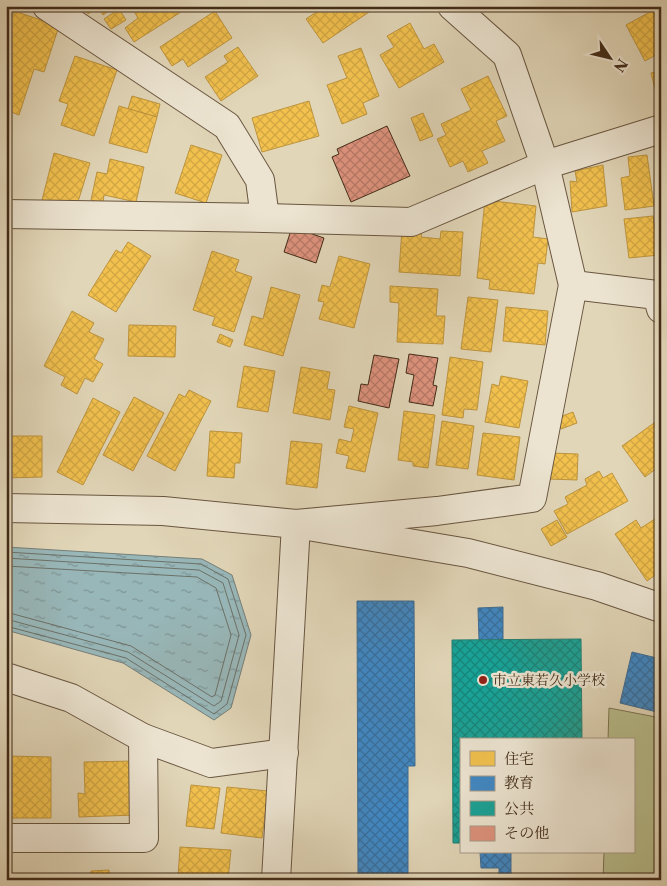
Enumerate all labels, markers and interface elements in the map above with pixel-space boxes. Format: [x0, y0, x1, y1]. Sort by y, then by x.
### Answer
north arrow [584, 32, 634, 82]
text: N [610, 55, 632, 76]
place label: 市立東若久小学校 [493, 671, 605, 689]
marker: 市立東若久小学校 [477, 674, 489, 686]
legend [460, 738, 634, 854]
text: 住宅 [504, 749, 534, 768]
text: 教育 [504, 773, 534, 792]
text: 公共 [504, 799, 534, 818]
text: その他 [504, 823, 549, 842]

